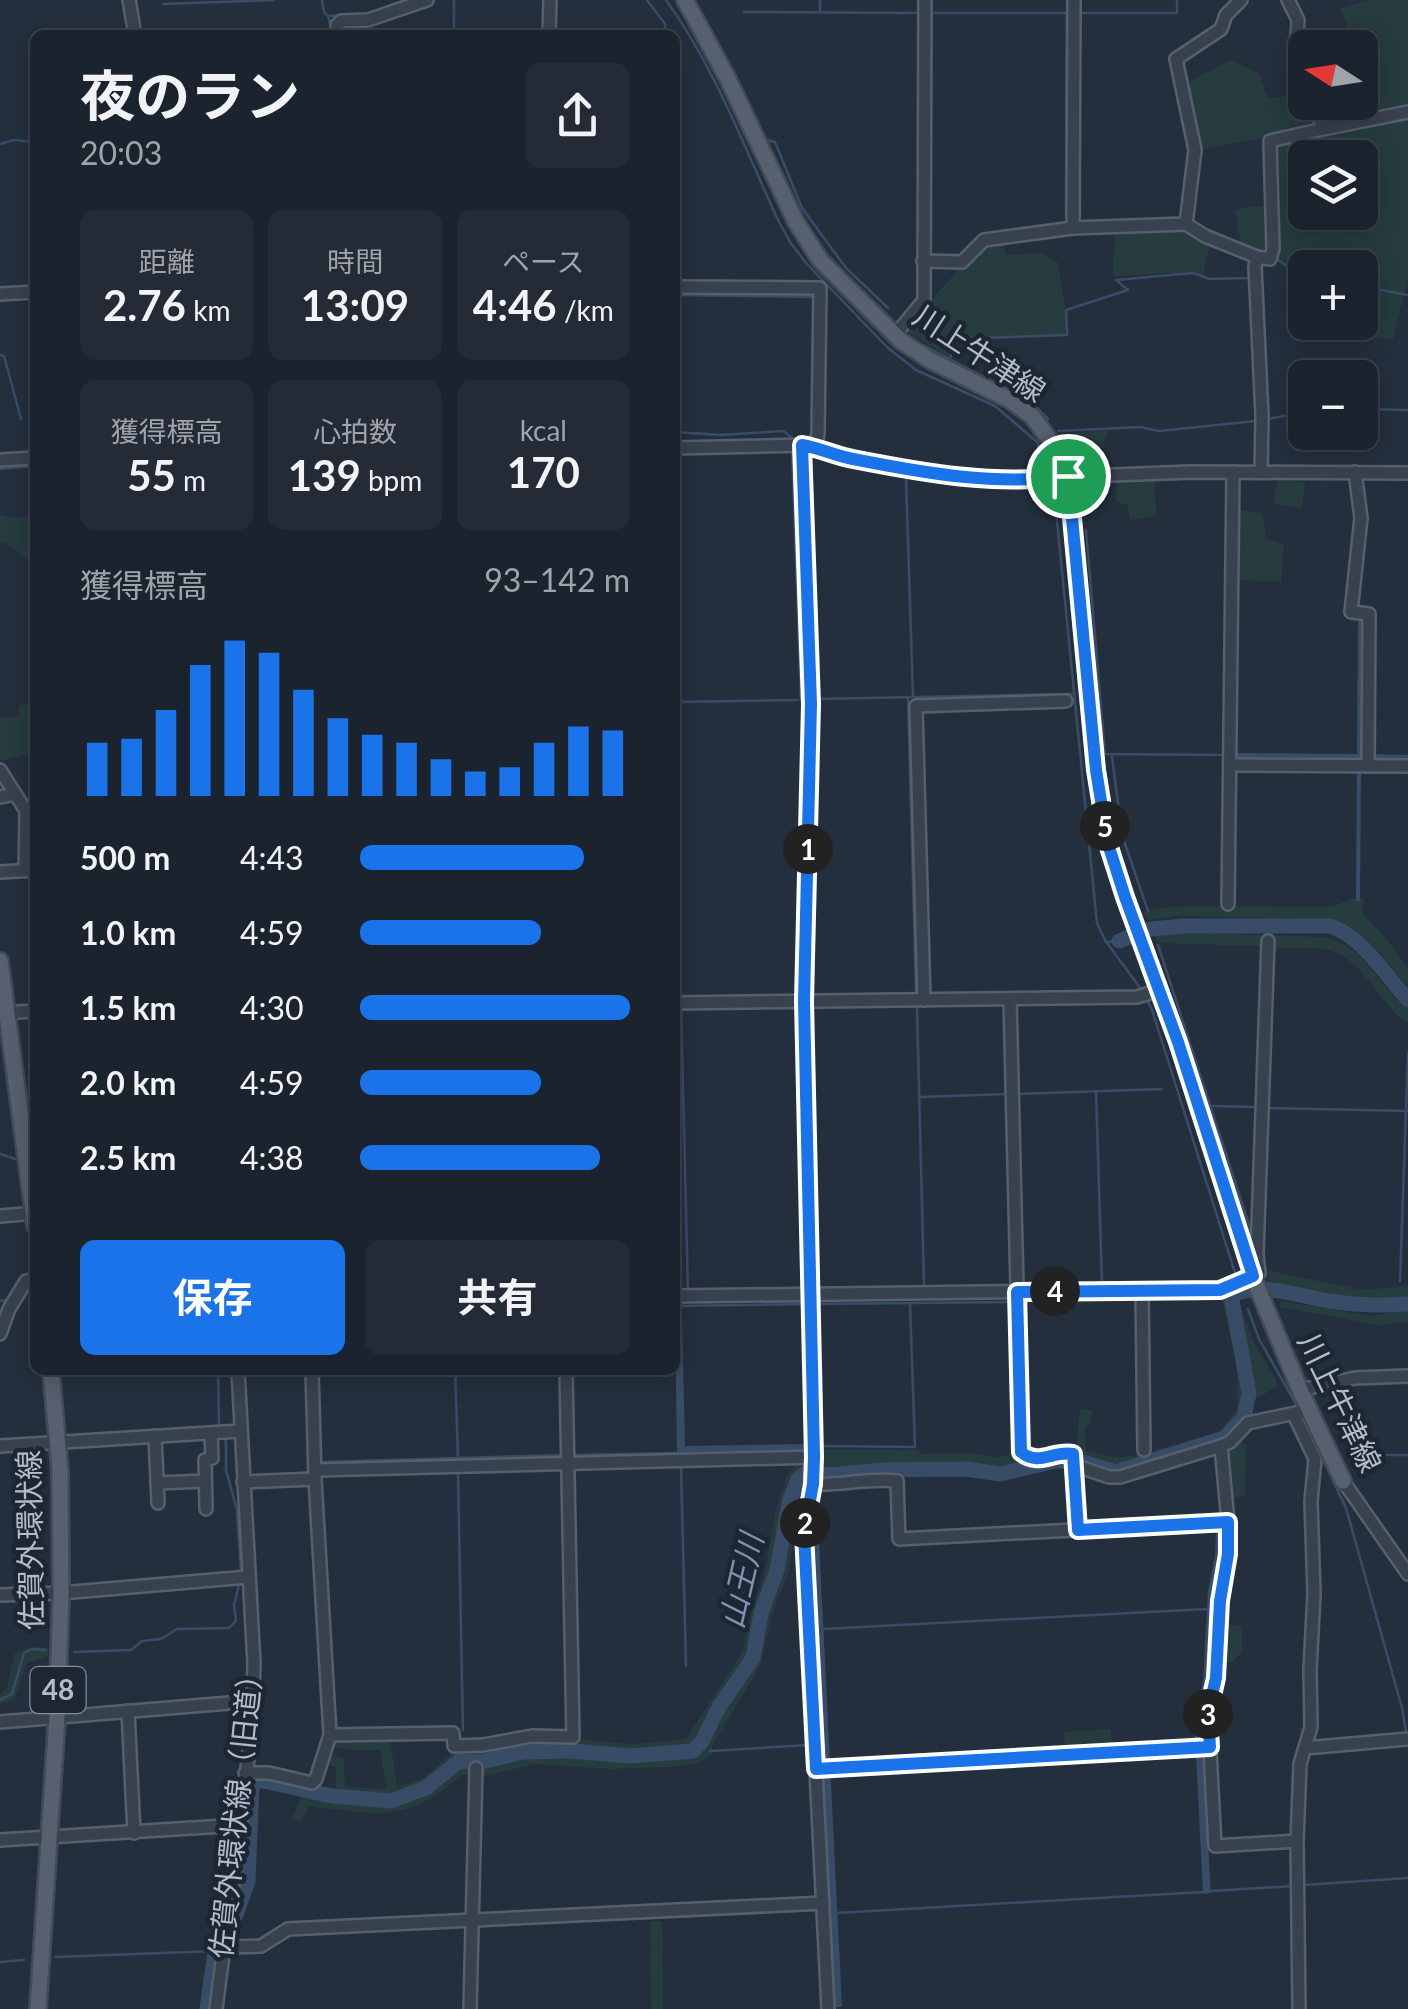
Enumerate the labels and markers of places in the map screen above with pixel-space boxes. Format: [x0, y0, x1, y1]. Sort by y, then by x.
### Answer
pin [1026, 434, 1111, 519]
pin: 5 [1080, 801, 1130, 851]
pin: 1 [783, 824, 833, 874]
pin: 4 [1030, 1266, 1080, 1316]
pin: 2 [780, 1498, 830, 1548]
pin: 3 [1183, 1689, 1233, 1739]

